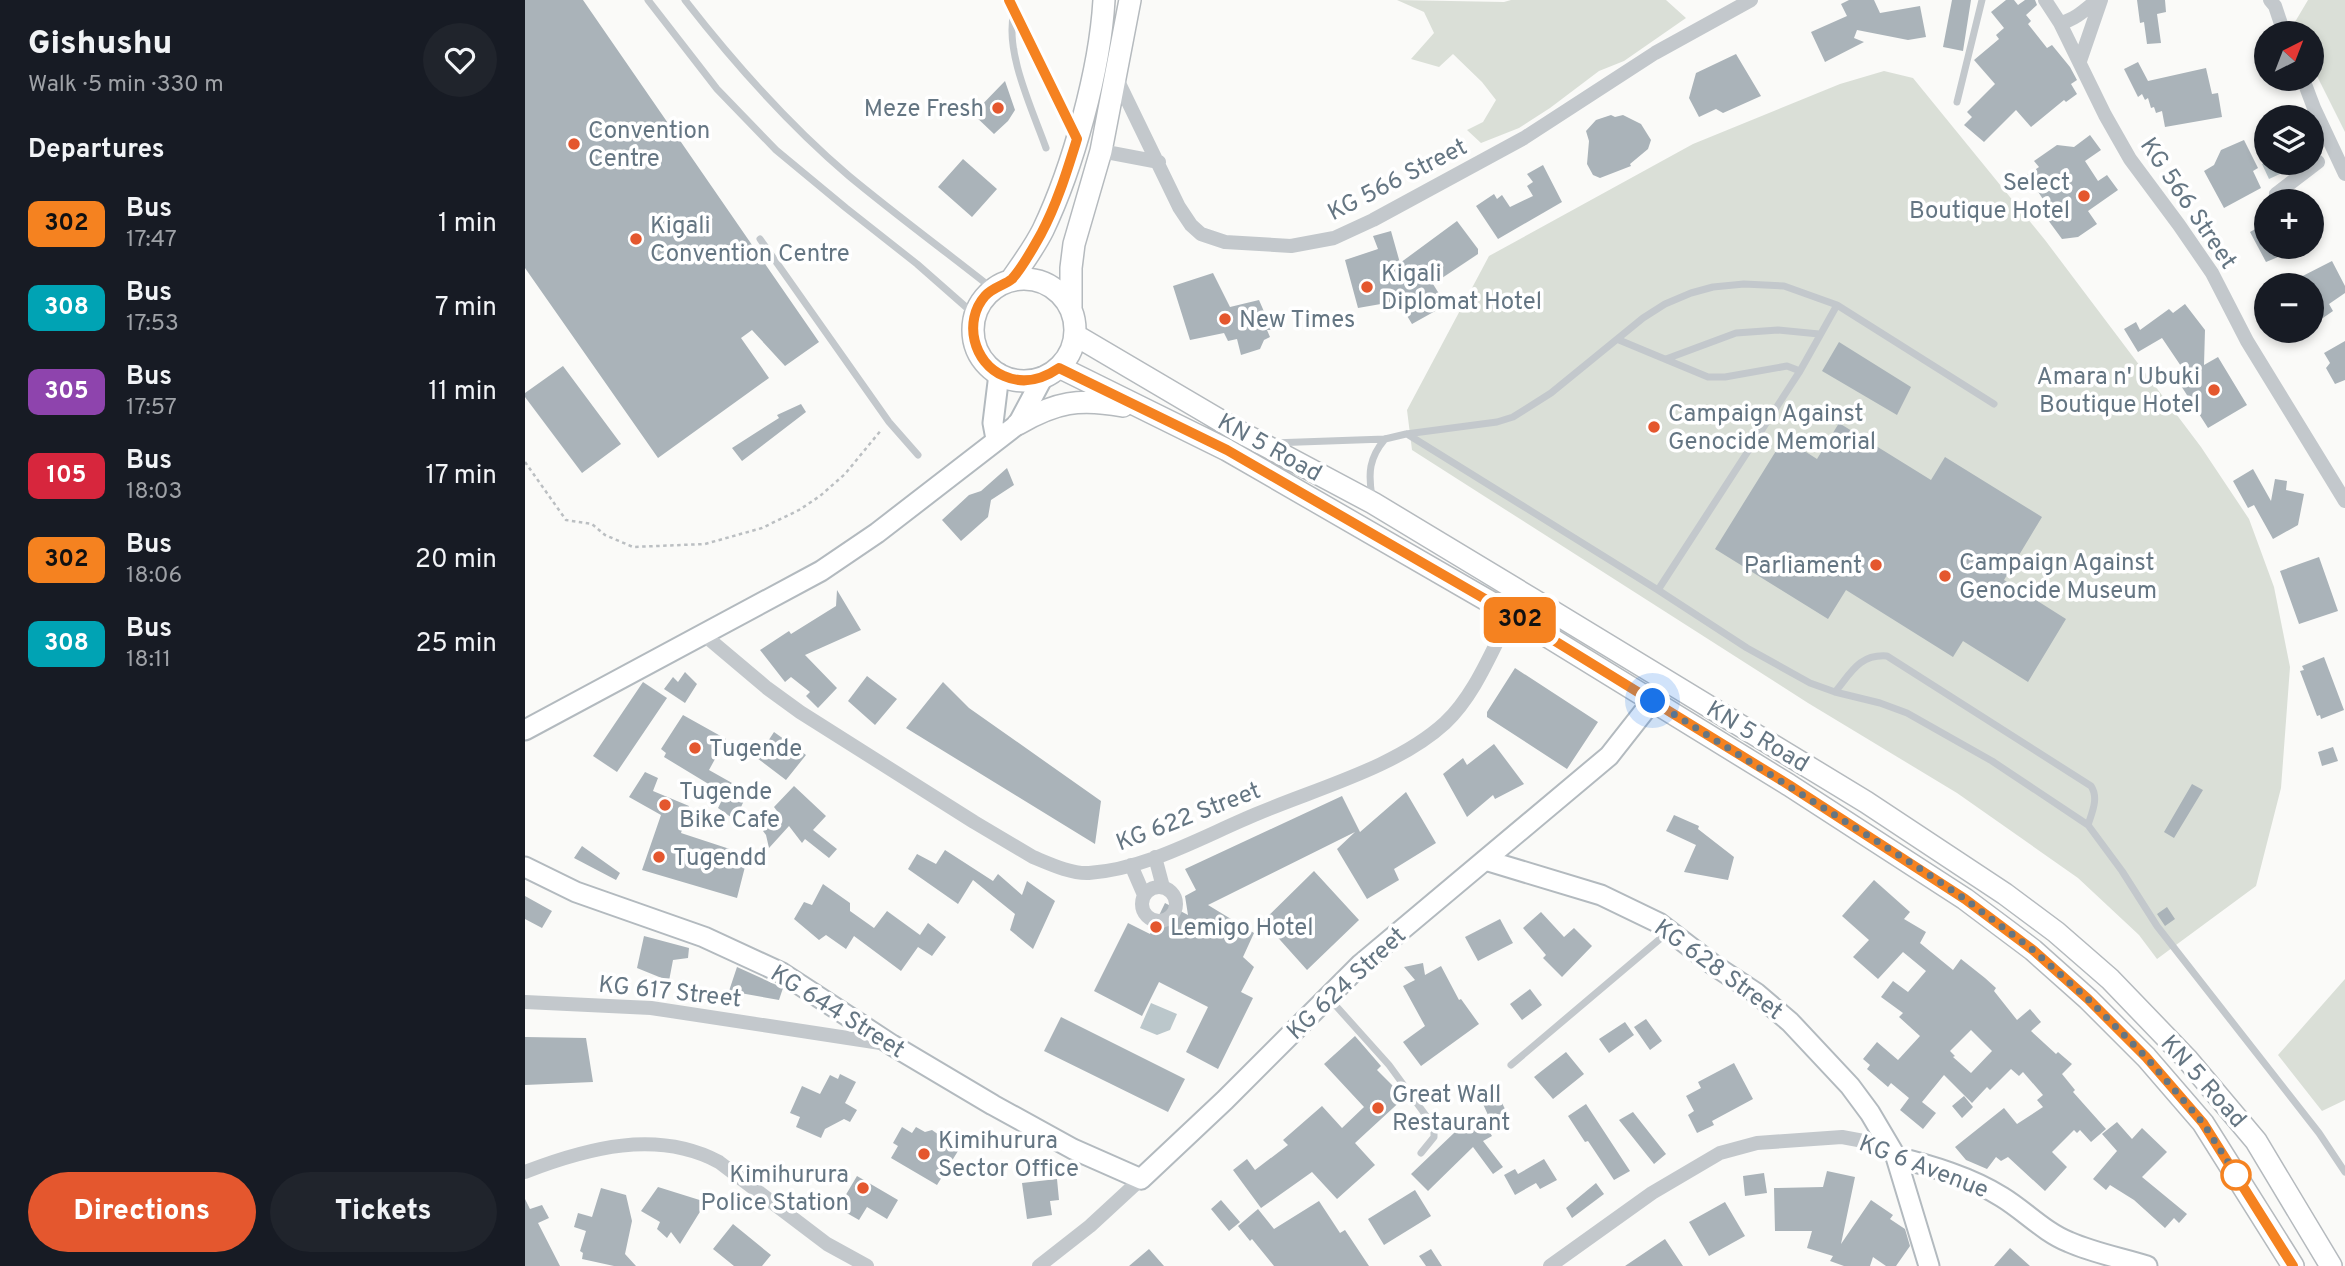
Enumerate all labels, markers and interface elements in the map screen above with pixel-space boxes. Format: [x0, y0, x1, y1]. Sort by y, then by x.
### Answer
north arrow [2254, 21, 2324, 91]
map controls [2254, 21, 2324, 343]
button: heart [423, 23, 497, 97]
text: Gishushu [28, 24, 172, 66]
text: Walk · 5 min · 330 m [28, 71, 224, 100]
place label: Meze Fresh [864, 95, 984, 125]
marker: Meze Fresh [990, 100, 1006, 116]
button: layers [2254, 105, 2324, 175]
place label: Convention Centre [588, 117, 710, 175]
street label: KG 566 Street [1323, 133, 1473, 229]
street label: KG 566 Street [2132, 133, 2242, 276]
text: Departures [28, 134, 165, 167]
marker: Convention Centre [566, 136, 582, 152]
place label: Select Boutique Hotel [1909, 169, 2070, 227]
marker: Select Boutique Hotel [2076, 188, 2092, 204]
button: + [2254, 189, 2324, 259]
text: Bus [126, 193, 172, 226]
text: 1 min [438, 208, 497, 241]
text: 302 [44, 209, 89, 239]
place label: Kigali Convention Centre [650, 212, 850, 270]
text: 17:47 [126, 226, 177, 255]
marker: Kigali Convention Centre [628, 231, 644, 247]
place label: Kigali Diplomat Hotel [1381, 260, 1542, 318]
button: − [2254, 273, 2324, 343]
text: Bus [126, 277, 172, 310]
marker: Kigali Diplomat Hotel [1359, 279, 1375, 295]
text: 7 min [435, 292, 497, 325]
text: 308 [44, 293, 89, 323]
place label: New Times [1239, 306, 1355, 336]
text: 17:53 [126, 310, 179, 339]
marker: New Times [1217, 311, 1233, 327]
text: Bus [126, 361, 172, 394]
place label: Amara n' Ubuki Boutique Hotel [2037, 363, 2200, 421]
text: 11 min [428, 376, 497, 409]
text: 305 [44, 377, 89, 407]
marker: Amara n' Ubuki Boutique Hotel [2206, 382, 2222, 398]
text: 17:57 [126, 394, 177, 423]
place label: Campaign Against Genocide Memorial [1668, 400, 1876, 458]
street label: KN 5 Road [1212, 408, 1326, 490]
marker: Campaign Against Genocide Memorial [1646, 419, 1662, 435]
text: Bus [126, 445, 172, 478]
text: 17 min [425, 460, 497, 493]
text: 105 [46, 461, 87, 491]
text: 18:03 [126, 478, 182, 507]
text: Bus [126, 529, 172, 562]
text: 20 min [415, 544, 497, 577]
text: 302 [44, 545, 89, 575]
place label: Campaign Against Genocide Museum [1959, 549, 2157, 607]
place label: Parliament [1744, 552, 1862, 582]
marker: Parliament [1868, 557, 1884, 573]
text: 18:06 [126, 562, 182, 591]
marker: Campaign Against Genocide Museum [1937, 568, 1953, 584]
line badge: 302 [1480, 597, 1560, 643]
text: 302 [1498, 605, 1542, 635]
text: Bus [126, 613, 172, 646]
text: 25 min [416, 628, 497, 661]
text: 308 [44, 629, 89, 659]
text: 18:11 [126, 646, 171, 675]
your location [1635, 683, 1670, 718]
street label: KN 5 Road [1700, 695, 1814, 780]
place label: Tugende [709, 735, 802, 765]
marker: Tugende [687, 740, 703, 756]
street label: KG 622 Street [1112, 777, 1265, 859]
place label: Tugende Bike Cafe [679, 778, 780, 836]
marker: Tugende Bike Cafe [657, 797, 673, 813]
place label: Tugendd [673, 844, 767, 874]
marker: Tugendd [651, 849, 667, 865]
place label: Lemigo Hotel [1170, 914, 1313, 944]
street label: KG 628 Street [1647, 914, 1788, 1028]
marker: Lemigo Hotel [1148, 919, 1164, 935]
street label: KG 624 Street [1281, 922, 1413, 1047]
street label: KG 644 Street [764, 959, 910, 1066]
street label: KG 617 Street [597, 971, 743, 1015]
street label: KN 5 Road [2153, 1030, 2252, 1135]
place label: Great Wall Restaurant [1392, 1081, 1510, 1139]
marker: Great Wall Restaurant [1370, 1100, 1386, 1116]
place label: Kimihurura Sector Office [938, 1127, 1079, 1185]
street label: KG 6 Avenue [1854, 1129, 1992, 1206]
marker: Kimihurura Sector Office [916, 1146, 932, 1162]
unlabelled marker [2221, 1160, 2251, 1190]
place label: Kimihurura Police Station [701, 1161, 849, 1219]
button: Directions [28, 1172, 256, 1252]
button: Tickets [270, 1172, 497, 1252]
marker: Kimihurura Police Station [855, 1180, 871, 1196]

